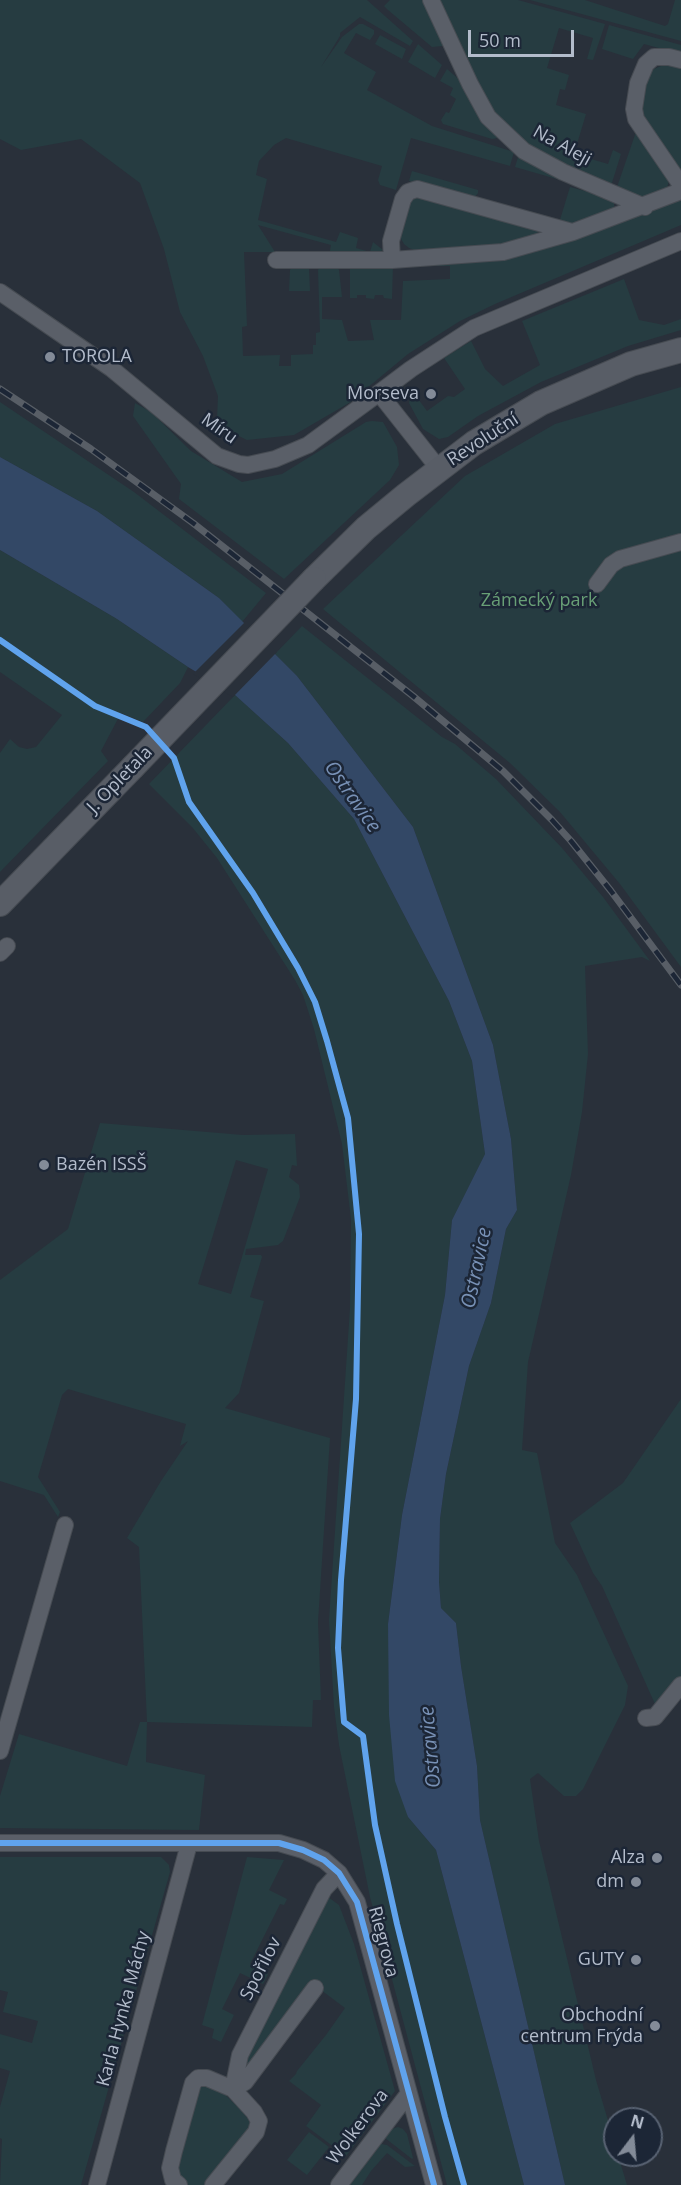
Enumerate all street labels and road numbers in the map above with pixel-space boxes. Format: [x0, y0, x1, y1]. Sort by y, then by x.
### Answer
street label: Na Aleji [529, 121, 595, 171]
street label: Míru [197, 409, 241, 449]
street label: Revoluční [443, 409, 523, 471]
street label: J. Opletala [83, 742, 157, 818]
street label: Riegrova [363, 1904, 403, 1980]
street label: Karla Hynka Máchy [93, 1929, 155, 2089]
street label: Spořilov [236, 1934, 286, 2004]
street label: Wolkerova [323, 2085, 393, 2169]

